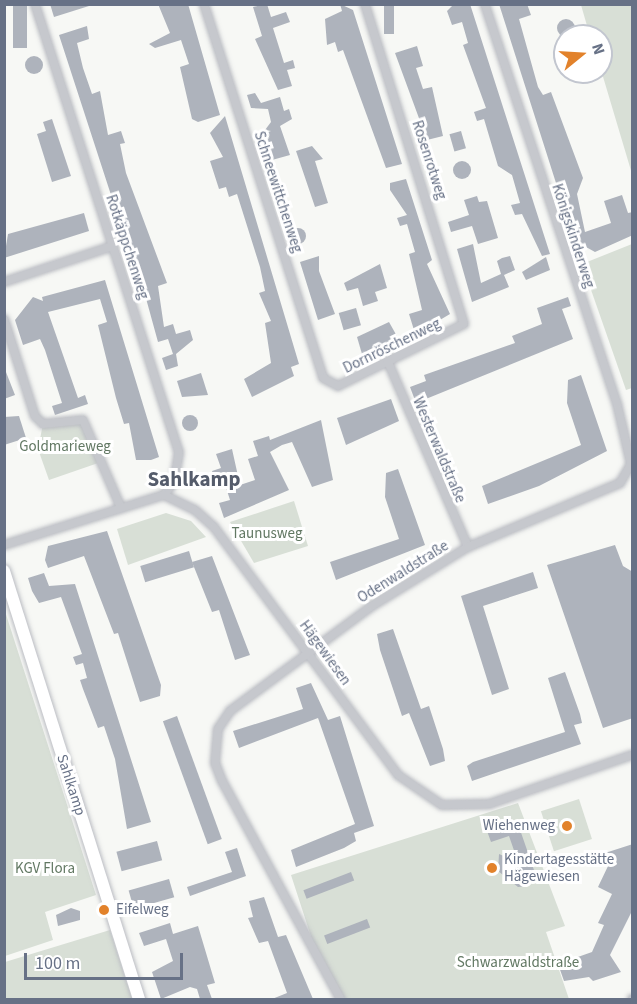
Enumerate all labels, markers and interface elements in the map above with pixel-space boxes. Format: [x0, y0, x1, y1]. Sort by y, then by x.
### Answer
north arrow [553, 24, 613, 84]
text: N [586, 41, 610, 58]
street label: Rosenrotweg [408, 118, 450, 202]
street label: Schneewittchenweg [250, 129, 306, 255]
street label: Königskinderweg [548, 182, 598, 290]
street label: Rotkäppchenweg [102, 192, 152, 302]
street label: Dornröschenweg [340, 315, 444, 377]
street label: Westerwaldstraße [409, 395, 469, 505]
park label: Goldmarieweg [19, 438, 111, 456]
district label: Sahlkamp [147, 466, 241, 492]
park label: Taunusweg [232, 525, 302, 543]
street label: Odenwaldstraße [354, 537, 452, 607]
street label: Hägewiesen [295, 617, 355, 689]
street label: Sahlkamp [53, 752, 89, 818]
place label: Wiehenweg [483, 817, 555, 835]
marker: Wiehenweg [560, 819, 574, 833]
place label: Kindertagesstätte Hägewiesen [504, 850, 614, 885]
park label: KGV Flora [15, 860, 75, 878]
marker: Kindertagesstätte Hägewiesen [485, 861, 499, 875]
place label: Eifelweg [116, 901, 169, 919]
marker: Eifelweg [97, 903, 111, 917]
scale bar [27, 941, 186, 979]
text: 100 m [35, 951, 80, 976]
park label: Schwarzwaldstraße [457, 954, 579, 972]

